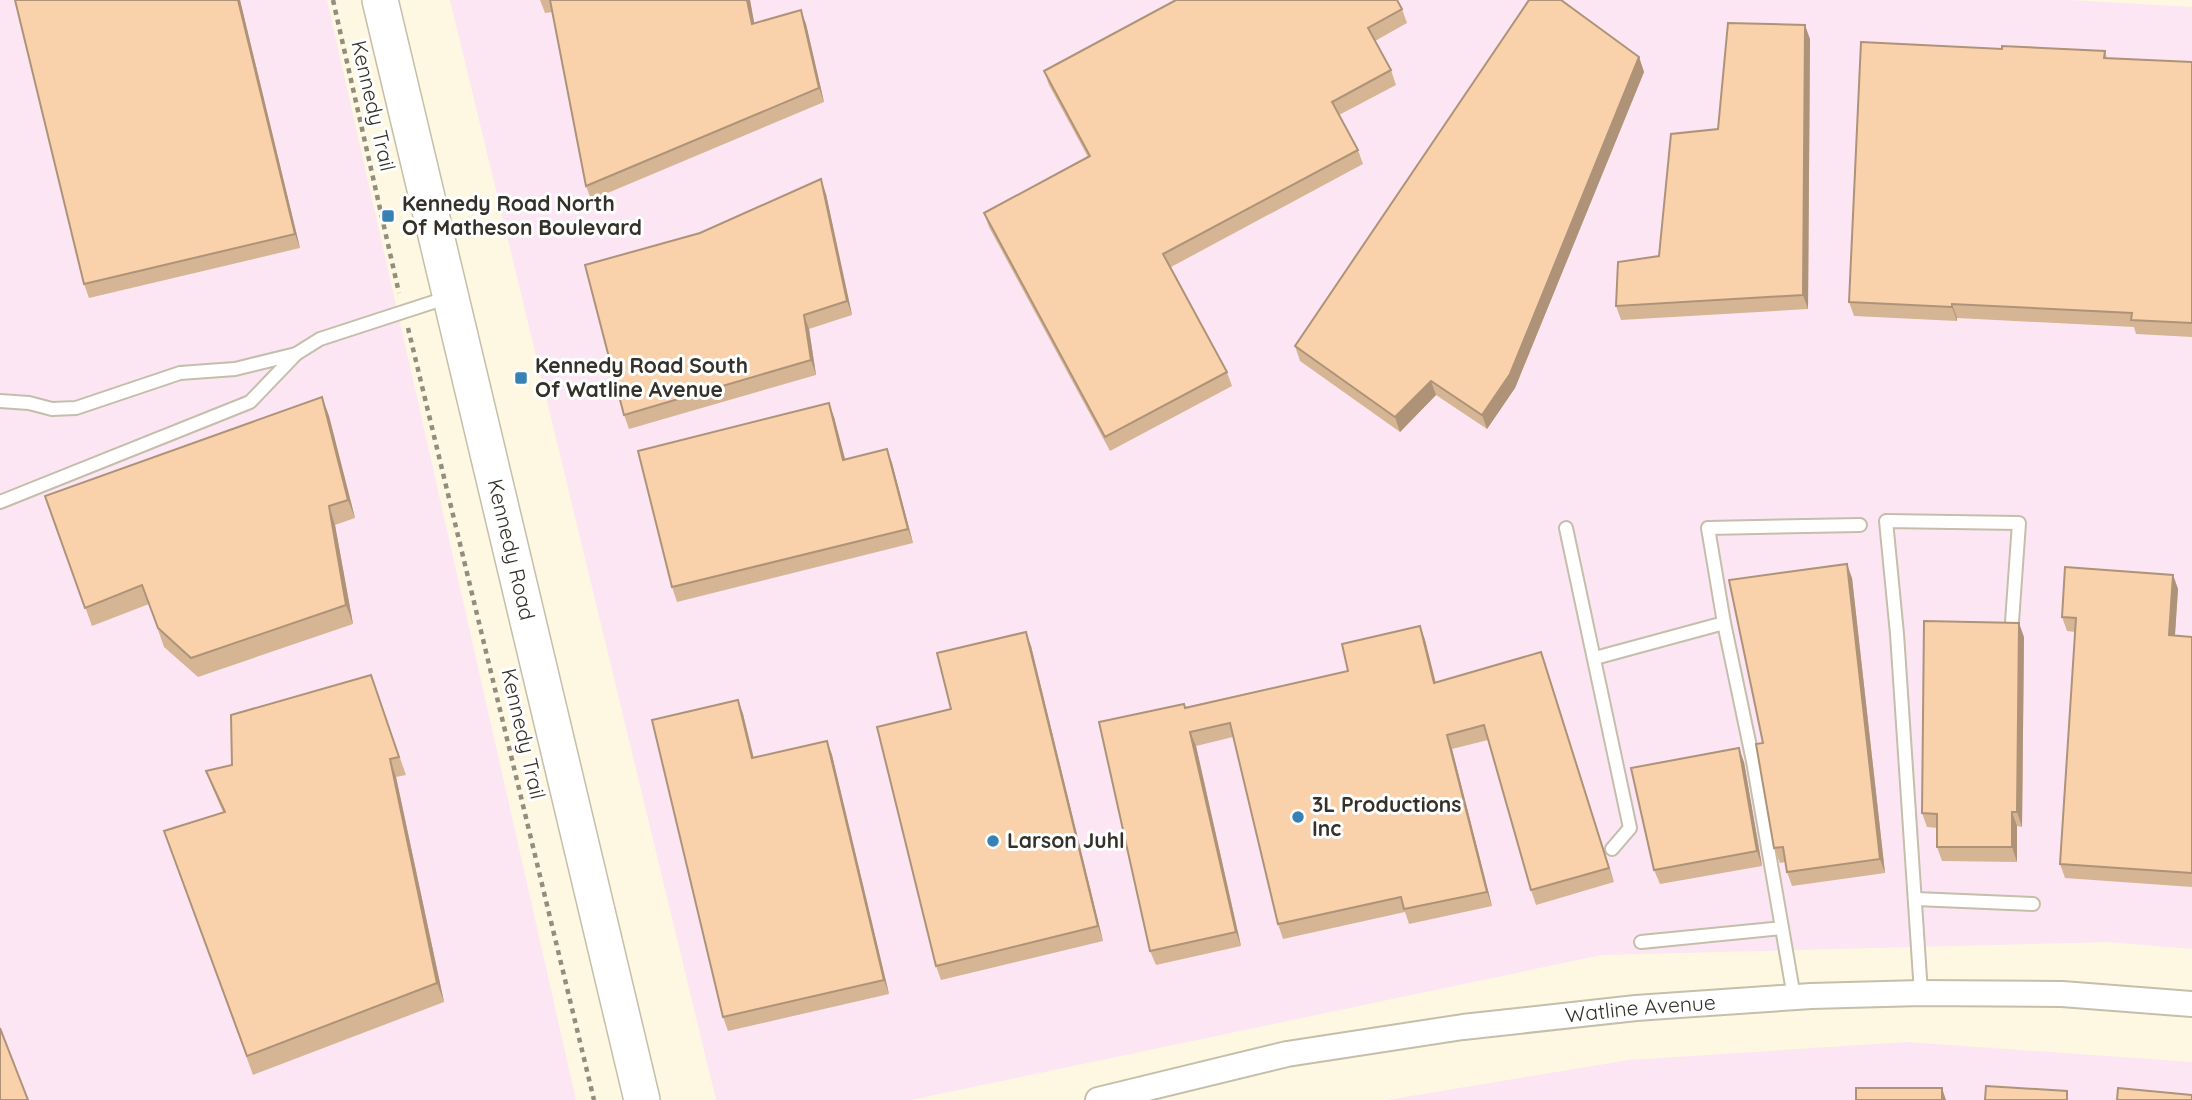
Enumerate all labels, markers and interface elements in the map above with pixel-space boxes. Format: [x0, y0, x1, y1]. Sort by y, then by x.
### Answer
street label: Kennedy Trail [346, 38, 402, 174]
place label: Kennedy Road North Of Matheson Boulevard [402, 190, 642, 240]
marker: Kennedy Road North Of Matheson Boulevard [380, 208, 396, 224]
place label: Kennedy Road South Of Watline Avenue [535, 352, 748, 402]
marker: Kennedy Road South Of Watline Avenue [513, 370, 529, 386]
street label: Kennedy Road [483, 476, 541, 623]
street label: Kennedy Trail [496, 666, 552, 802]
place label: 3L Productions Inc [1312, 791, 1461, 841]
marker: 3L Productions Inc [1290, 809, 1306, 825]
place label: Larson Juhl [1007, 827, 1125, 853]
marker: Larson Juhl [985, 833, 1001, 849]
street label: Watline Avenue [1564, 989, 1716, 1028]

